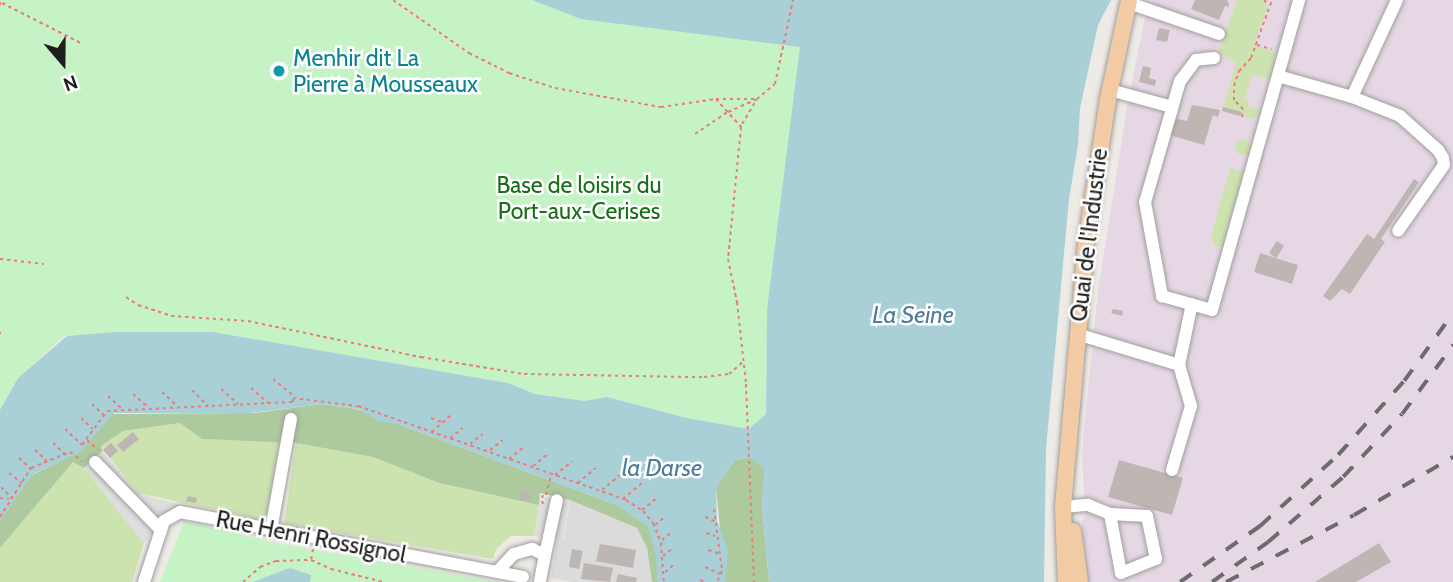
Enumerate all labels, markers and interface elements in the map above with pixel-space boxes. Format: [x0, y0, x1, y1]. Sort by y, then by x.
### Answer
north arrow [28, 28, 98, 98]
place label: Menhir dit La Pierre à Mousseaux [293, 44, 478, 98]
marker: Menhir dit La Pierre à Mousseaux [271, 63, 287, 79]
text: N [60, 70, 81, 96]
street label: Quai de l'Industrie [1065, 147, 1113, 323]
park label: Base de loisirs du Port-aux-Cerises [497, 171, 661, 225]
water label: La Seine [872, 301, 954, 329]
water label: la Darse [622, 454, 702, 482]
street label: Rue Henri Rossignol [214, 505, 408, 569]

